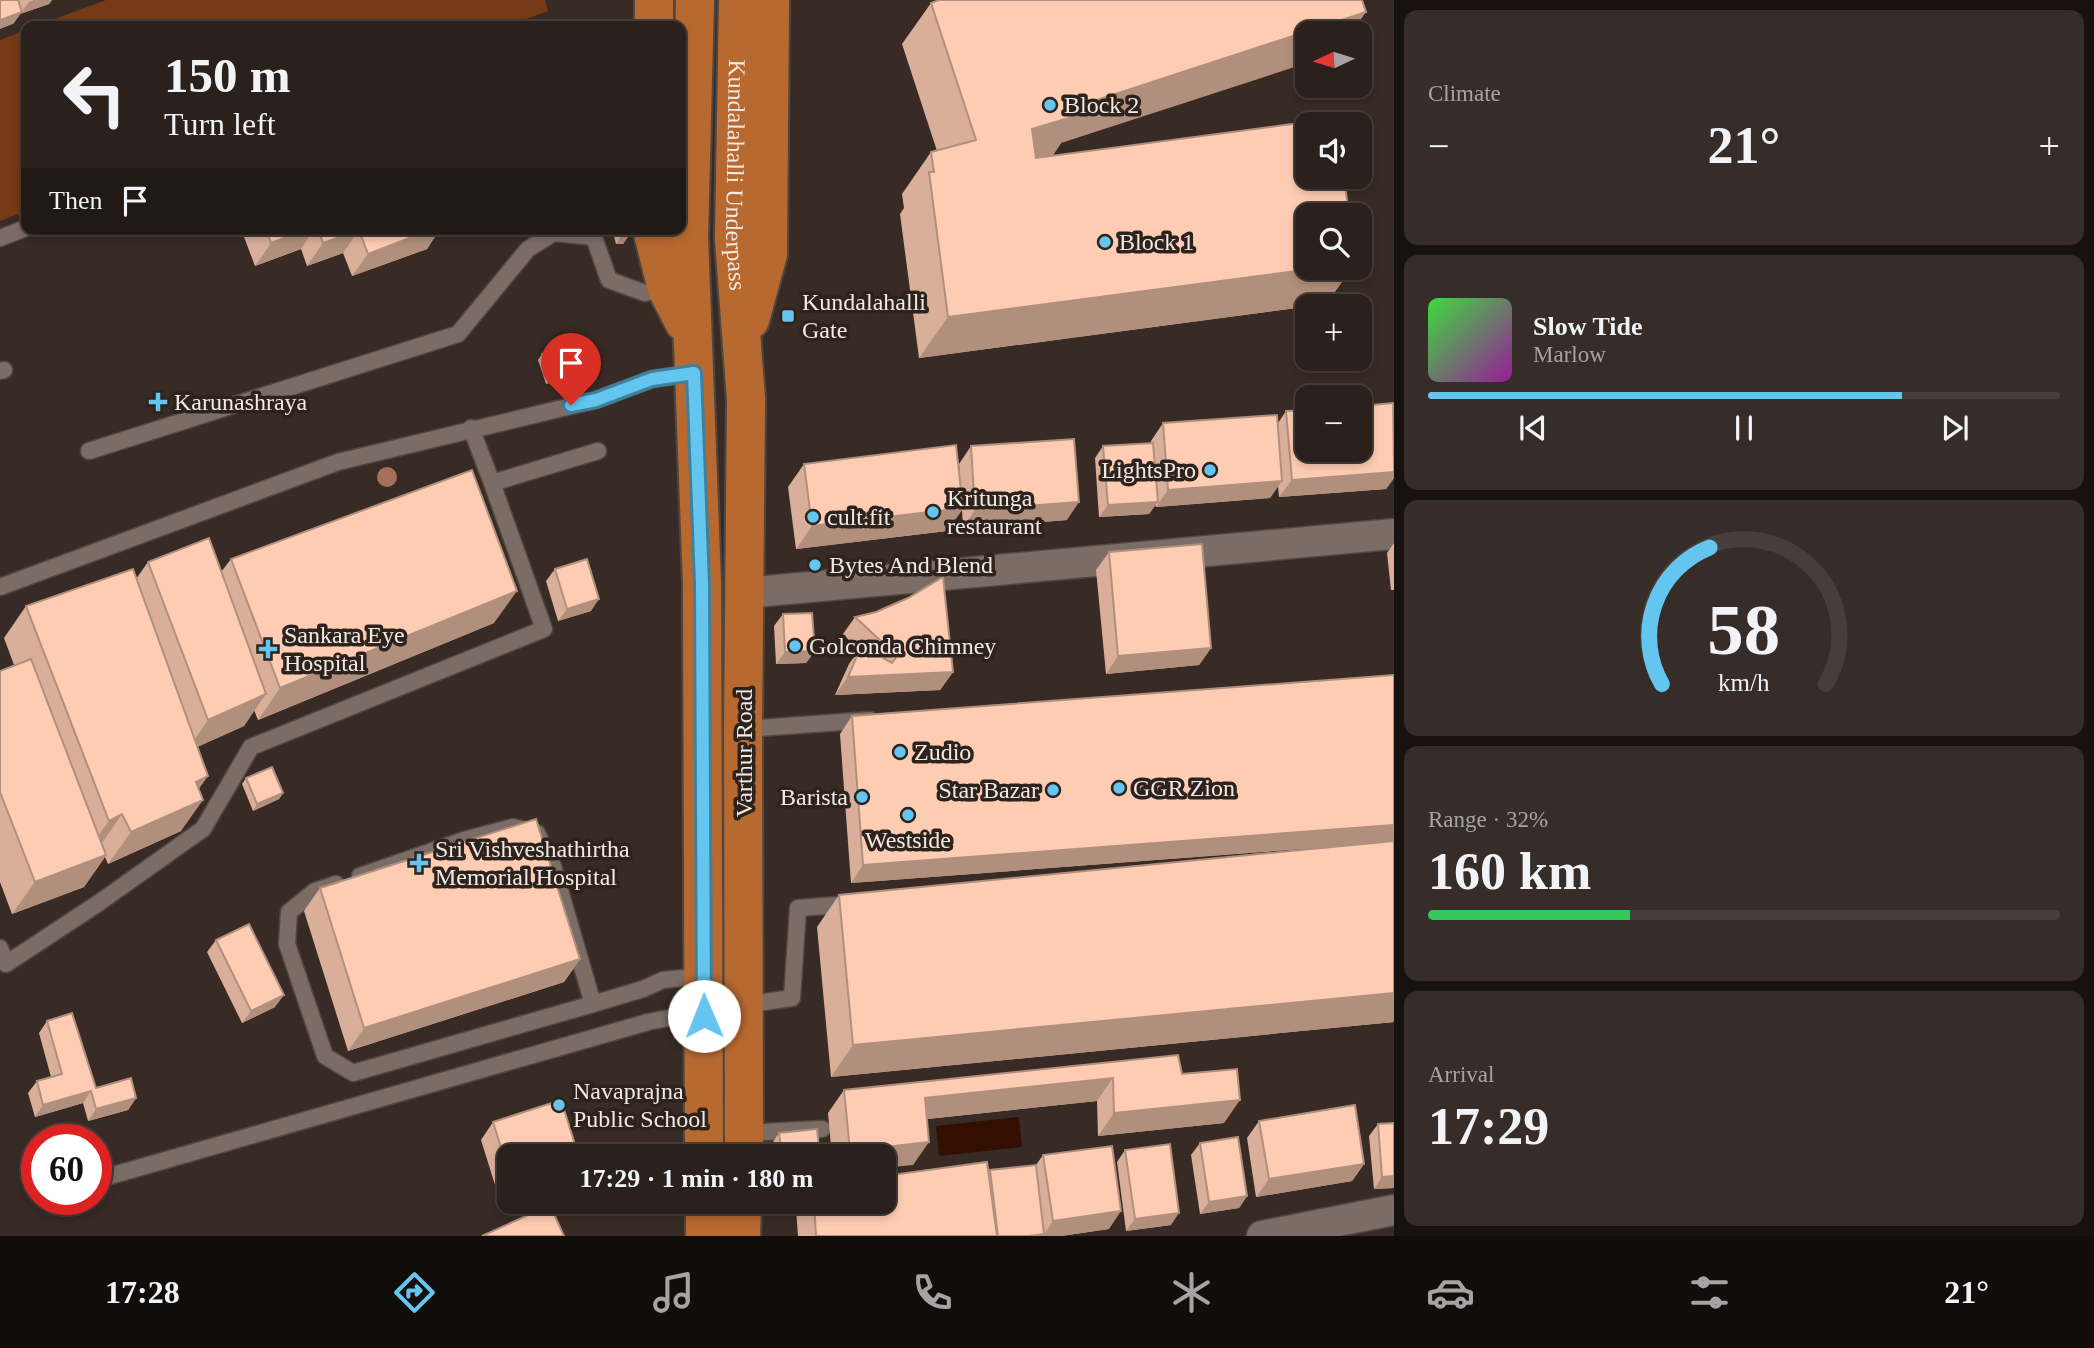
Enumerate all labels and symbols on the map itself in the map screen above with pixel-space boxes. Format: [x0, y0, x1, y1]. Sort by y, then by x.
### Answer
north arrow [1295, 21, 1372, 98]
street label: Kundalahalli Underpass [721, 59, 751, 291]
place label: Block 2 [1064, 92, 1139, 118]
marker: Block 2 [1042, 97, 1058, 113]
place label: Block 1 [1119, 229, 1194, 255]
marker: Block 1 [1097, 234, 1113, 250]
place label: Kundalahalli Gate [802, 289, 926, 343]
marker: Kundalahalli Gate [780, 308, 796, 324]
pin [541, 333, 601, 405]
place label: Karunashraya [174, 389, 308, 415]
marker: Karunashraya [148, 392, 168, 412]
place label: LightsPro [1101, 457, 1196, 483]
marker: LightsPro [1202, 462, 1218, 478]
place label: Kritunga restaurant [947, 485, 1042, 539]
place label: cult.fit [827, 504, 891, 530]
marker: Kritunga restaurant [925, 504, 941, 520]
marker: cult.fit [805, 509, 821, 525]
place label: Bytes And Blend [829, 552, 993, 578]
marker: Bytes And Blend [807, 557, 823, 573]
place label: Sankara Eye Hospital [284, 622, 405, 676]
place label: Golconda Chimney [809, 633, 996, 659]
marker: Golconda Chimney [787, 638, 803, 654]
marker: Sankara Eye Hospital [258, 639, 278, 659]
street label: Varthur Road [731, 689, 757, 817]
place label: Zudio [914, 739, 971, 765]
marker: Zudio [892, 744, 908, 760]
place label: GGR Zion [1133, 775, 1235, 801]
place label: Star Bazar [938, 777, 1039, 803]
marker: GGR Zion [1111, 780, 1127, 796]
marker: Star Bazar [1045, 782, 1061, 798]
place label: Barista [780, 784, 848, 810]
marker: Barista [854, 789, 870, 805]
marker: Westside [900, 807, 916, 823]
place label: Westside [865, 827, 951, 853]
place label: Sri Vishveshathirtha Memorial Hospital [435, 836, 630, 890]
marker: Sri Vishveshathirtha Memorial Hospital [409, 853, 429, 873]
position arrow [667, 979, 741, 1053]
place label: Navaprajna Public School [573, 1078, 707, 1132]
marker: Navaprajna Public School [551, 1097, 567, 1113]
speed limit sign: 60 [21, 1124, 112, 1215]

